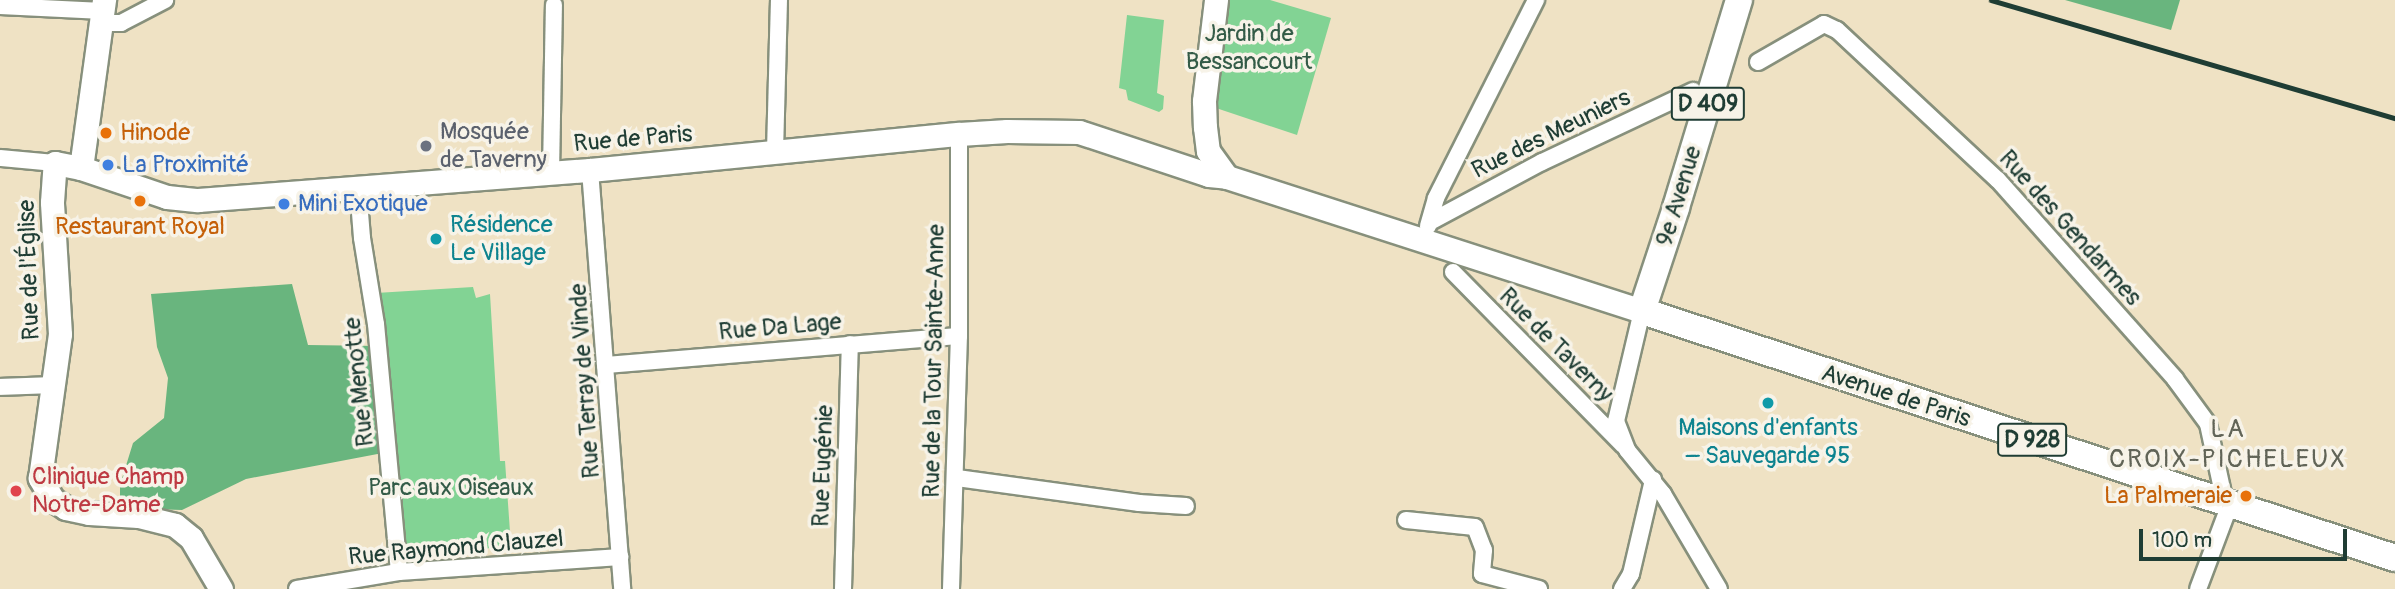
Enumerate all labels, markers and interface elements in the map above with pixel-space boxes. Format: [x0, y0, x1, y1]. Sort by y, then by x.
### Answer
park label: Jardin de Bessancourt [1186, 20, 1312, 76]
street label: Rue des Meuniers [1467, 83, 1635, 185]
road number: D 409 [1670, 85, 1746, 124]
place label: Mosquée de Taverny [440, 118, 547, 174]
place label: Hinode [120, 119, 190, 147]
street label: Rue de Paris [572, 119, 694, 159]
marker: Hinode [98, 125, 114, 141]
marker: Mosquée de Taverny [418, 138, 434, 154]
street label: 9e Avenue [1650, 142, 1708, 250]
street label: Rue des Gendarmes [1993, 144, 2147, 312]
place label: La Proximité [122, 151, 249, 179]
marker: La Proximité [100, 157, 116, 173]
place label: Mini Exotique [298, 190, 428, 218]
marker: Restaurant Royal [132, 193, 148, 209]
marker: Mini Exotique [276, 196, 292, 212]
street label: Rue de l'Église [12, 199, 46, 341]
place label: Résidence Le Village [450, 211, 553, 267]
place label: Restaurant Royal [55, 213, 225, 241]
street label: Rue de la Tour Sainte-Anne [917, 224, 951, 498]
marker: Résidence Le Village [428, 231, 444, 247]
street label: Rue de Taverny [1493, 282, 1619, 408]
street label: Rue Terray de Vinde [564, 283, 606, 479]
street label: Rue Da Lage [717, 307, 843, 347]
street label: Rue Menotte [338, 316, 380, 448]
street label: Avenue de Paris [1818, 358, 1974, 434]
marker: Maisons d'enfants – Sauvegarde 95 [1760, 395, 1776, 411]
street label: Rue Eugénie [806, 404, 840, 528]
place label: Maisons d'enfants – Sauvegarde 95 [1678, 414, 1858, 470]
district label: LA CROIX-PICHELEUX [2111, 414, 2345, 476]
road number: D 928 [1997, 420, 2067, 460]
place label: Clinique Champ Notre-Dame [32, 463, 185, 519]
park label: Parc aux Oiseaux [368, 474, 534, 502]
marker: Clinique Champ Notre-Dame [6, 481, 26, 501]
place label: La Palmeraie [2104, 482, 2232, 510]
marker: La Palmeraie [2238, 488, 2254, 504]
scale bar [2143, 516, 2351, 560]
street label: Rue Raymond Clauzel [347, 524, 565, 572]
text: 100 m [2152, 527, 2212, 554]

